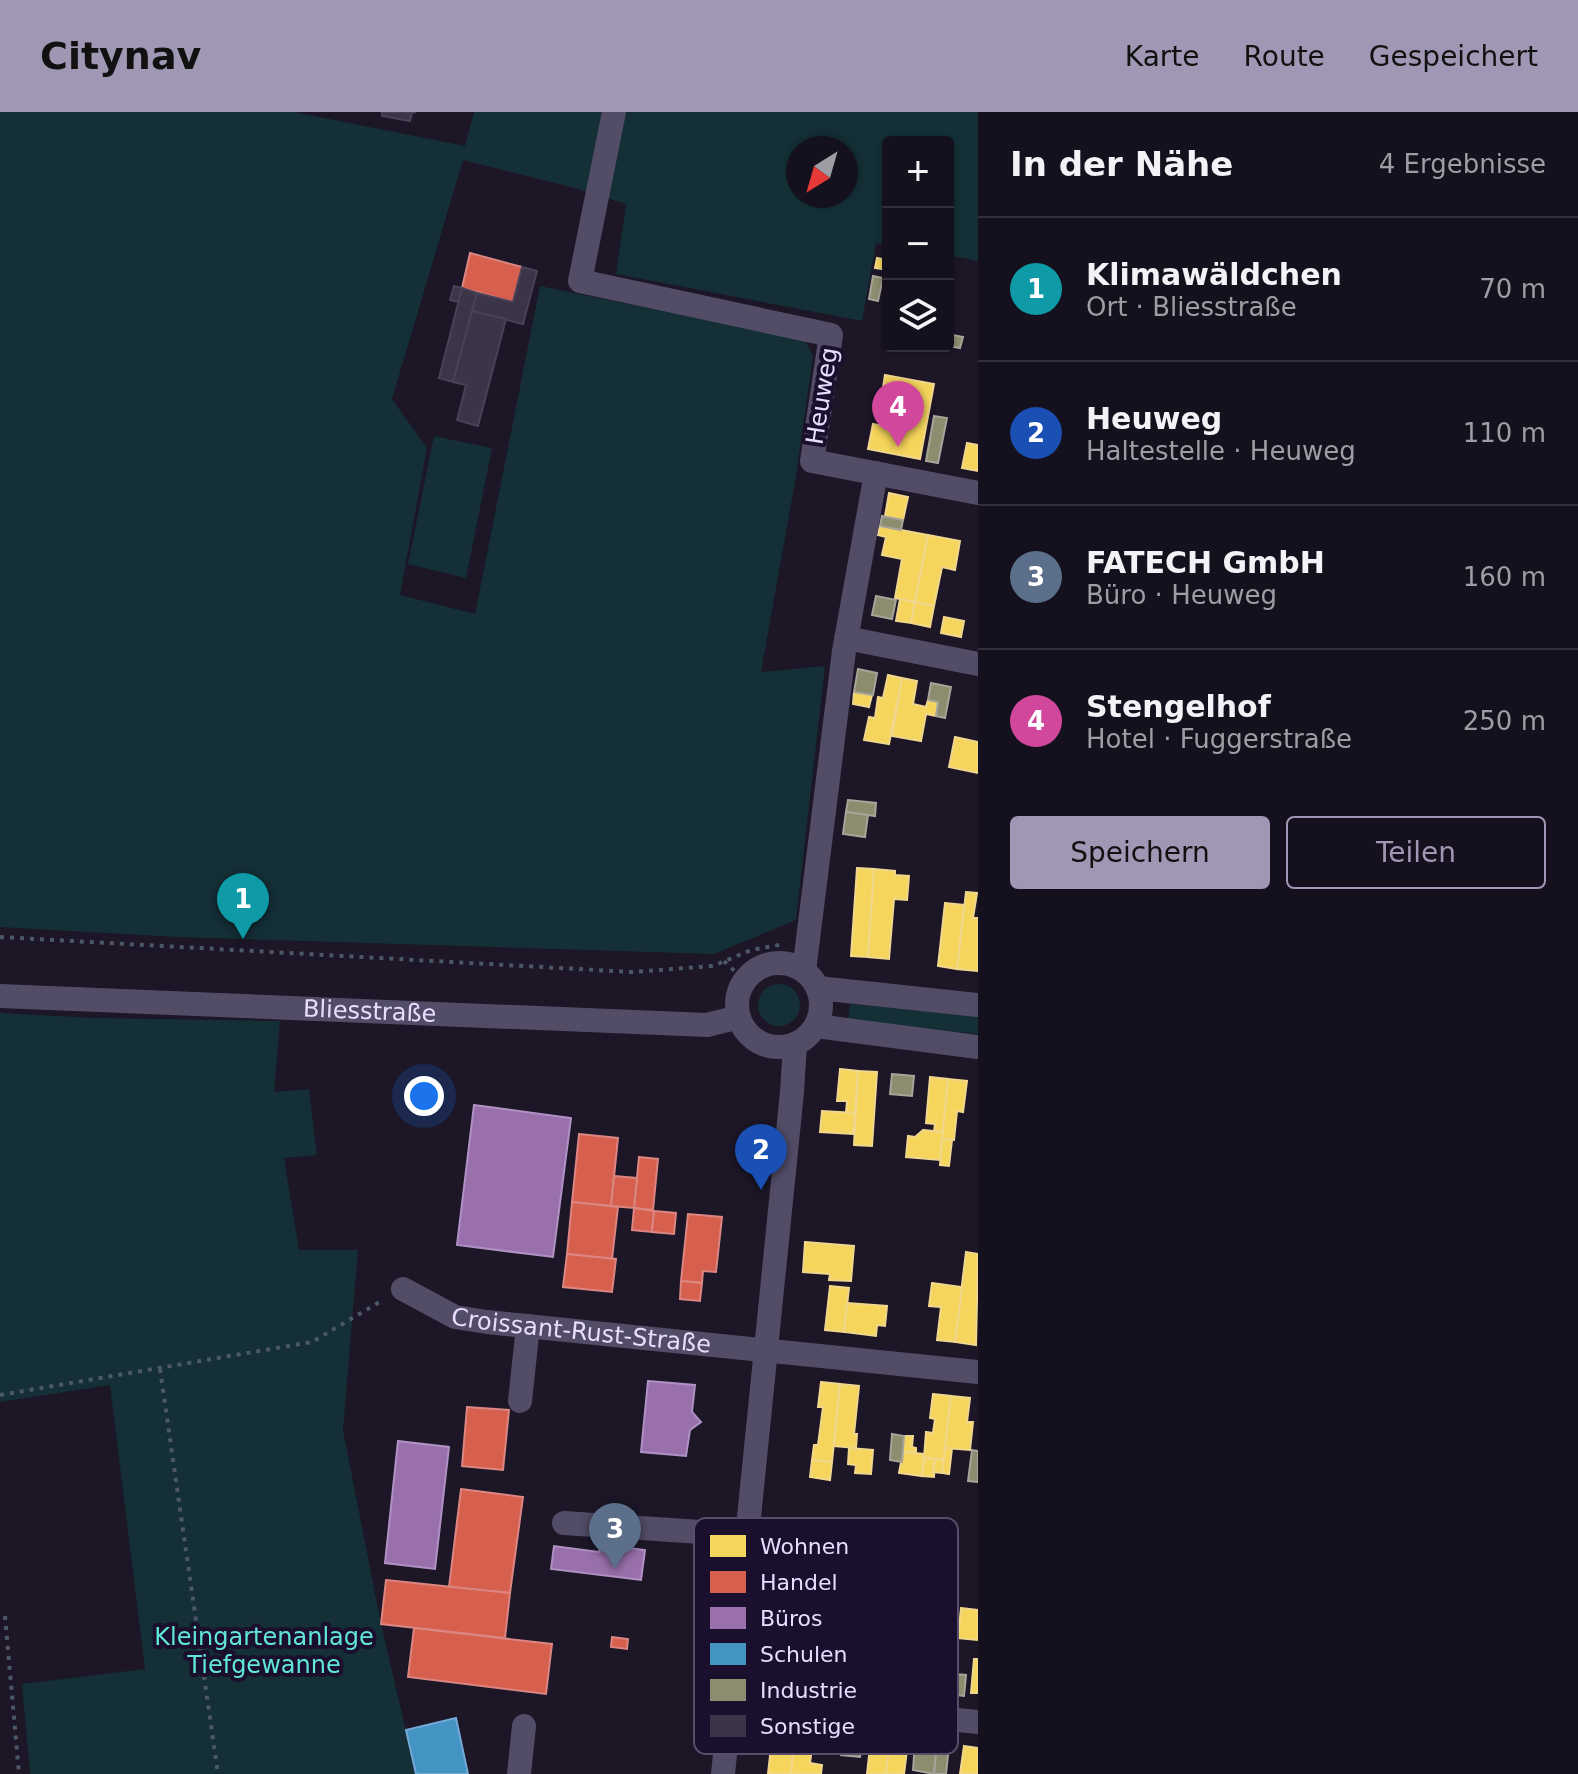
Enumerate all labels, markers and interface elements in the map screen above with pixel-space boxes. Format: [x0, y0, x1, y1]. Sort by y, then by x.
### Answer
text: Citynav [40, 34, 201, 78]
text: Karte [1125, 40, 1200, 73]
text: Route [1244, 40, 1325, 73]
text: Gespeichert [1369, 40, 1538, 73]
north arrow [786, 136, 858, 208]
map controls [882, 136, 954, 352]
button: + [882, 136, 954, 208]
text: In der Nähe [1010, 144, 1233, 184]
text: 4 Ergebnisse [1379, 149, 1546, 179]
button: − [882, 208, 954, 280]
text: Klimawäldchen [1086, 257, 1342, 292]
text: 1 [1027, 274, 1045, 304]
text: 70 m [1479, 274, 1546, 304]
button: layers [882, 280, 954, 352]
text: Ort · Bliesstraße [1086, 292, 1297, 322]
street label: Heuweg [801, 346, 843, 446]
pin: 4 [872, 381, 924, 447]
text: Heuweg [1086, 401, 1222, 436]
text: 2 [1027, 418, 1045, 448]
text: 110 m [1463, 418, 1546, 448]
text: Haltestelle · Heuweg [1086, 436, 1356, 466]
text: FATECH GmbH [1086, 545, 1325, 580]
text: 3 [1027, 562, 1045, 592]
text: 160 m [1463, 562, 1546, 592]
text: Büro · Heuweg [1086, 580, 1277, 610]
text: Stengelhof [1086, 689, 1271, 724]
text: 4 [1027, 706, 1045, 736]
text: 250 m [1463, 706, 1546, 736]
text: Hotel · Fuggerstraße [1086, 724, 1352, 754]
button: Speichern [1010, 816, 1270, 889]
button: Teilen [1286, 816, 1546, 889]
pin: 1 [217, 873, 269, 939]
street label: Bliesstraße [302, 994, 437, 1028]
your location [404, 1076, 444, 1116]
pin: 2 [735, 1124, 787, 1190]
street label: Croissant-Rust-Straße [449, 1303, 712, 1359]
pin: 3 [589, 1503, 641, 1569]
legend [694, 1518, 958, 1754]
text: Wohnen [760, 1534, 849, 1559]
text: Handel [760, 1570, 838, 1595]
text: Büros [760, 1606, 823, 1631]
park label: Kleingartenanlage Tiefgewanne [154, 1623, 374, 1679]
text: Schulen [760, 1642, 848, 1667]
text: Industrie [760, 1678, 857, 1703]
text: Sonstige [760, 1714, 855, 1739]

